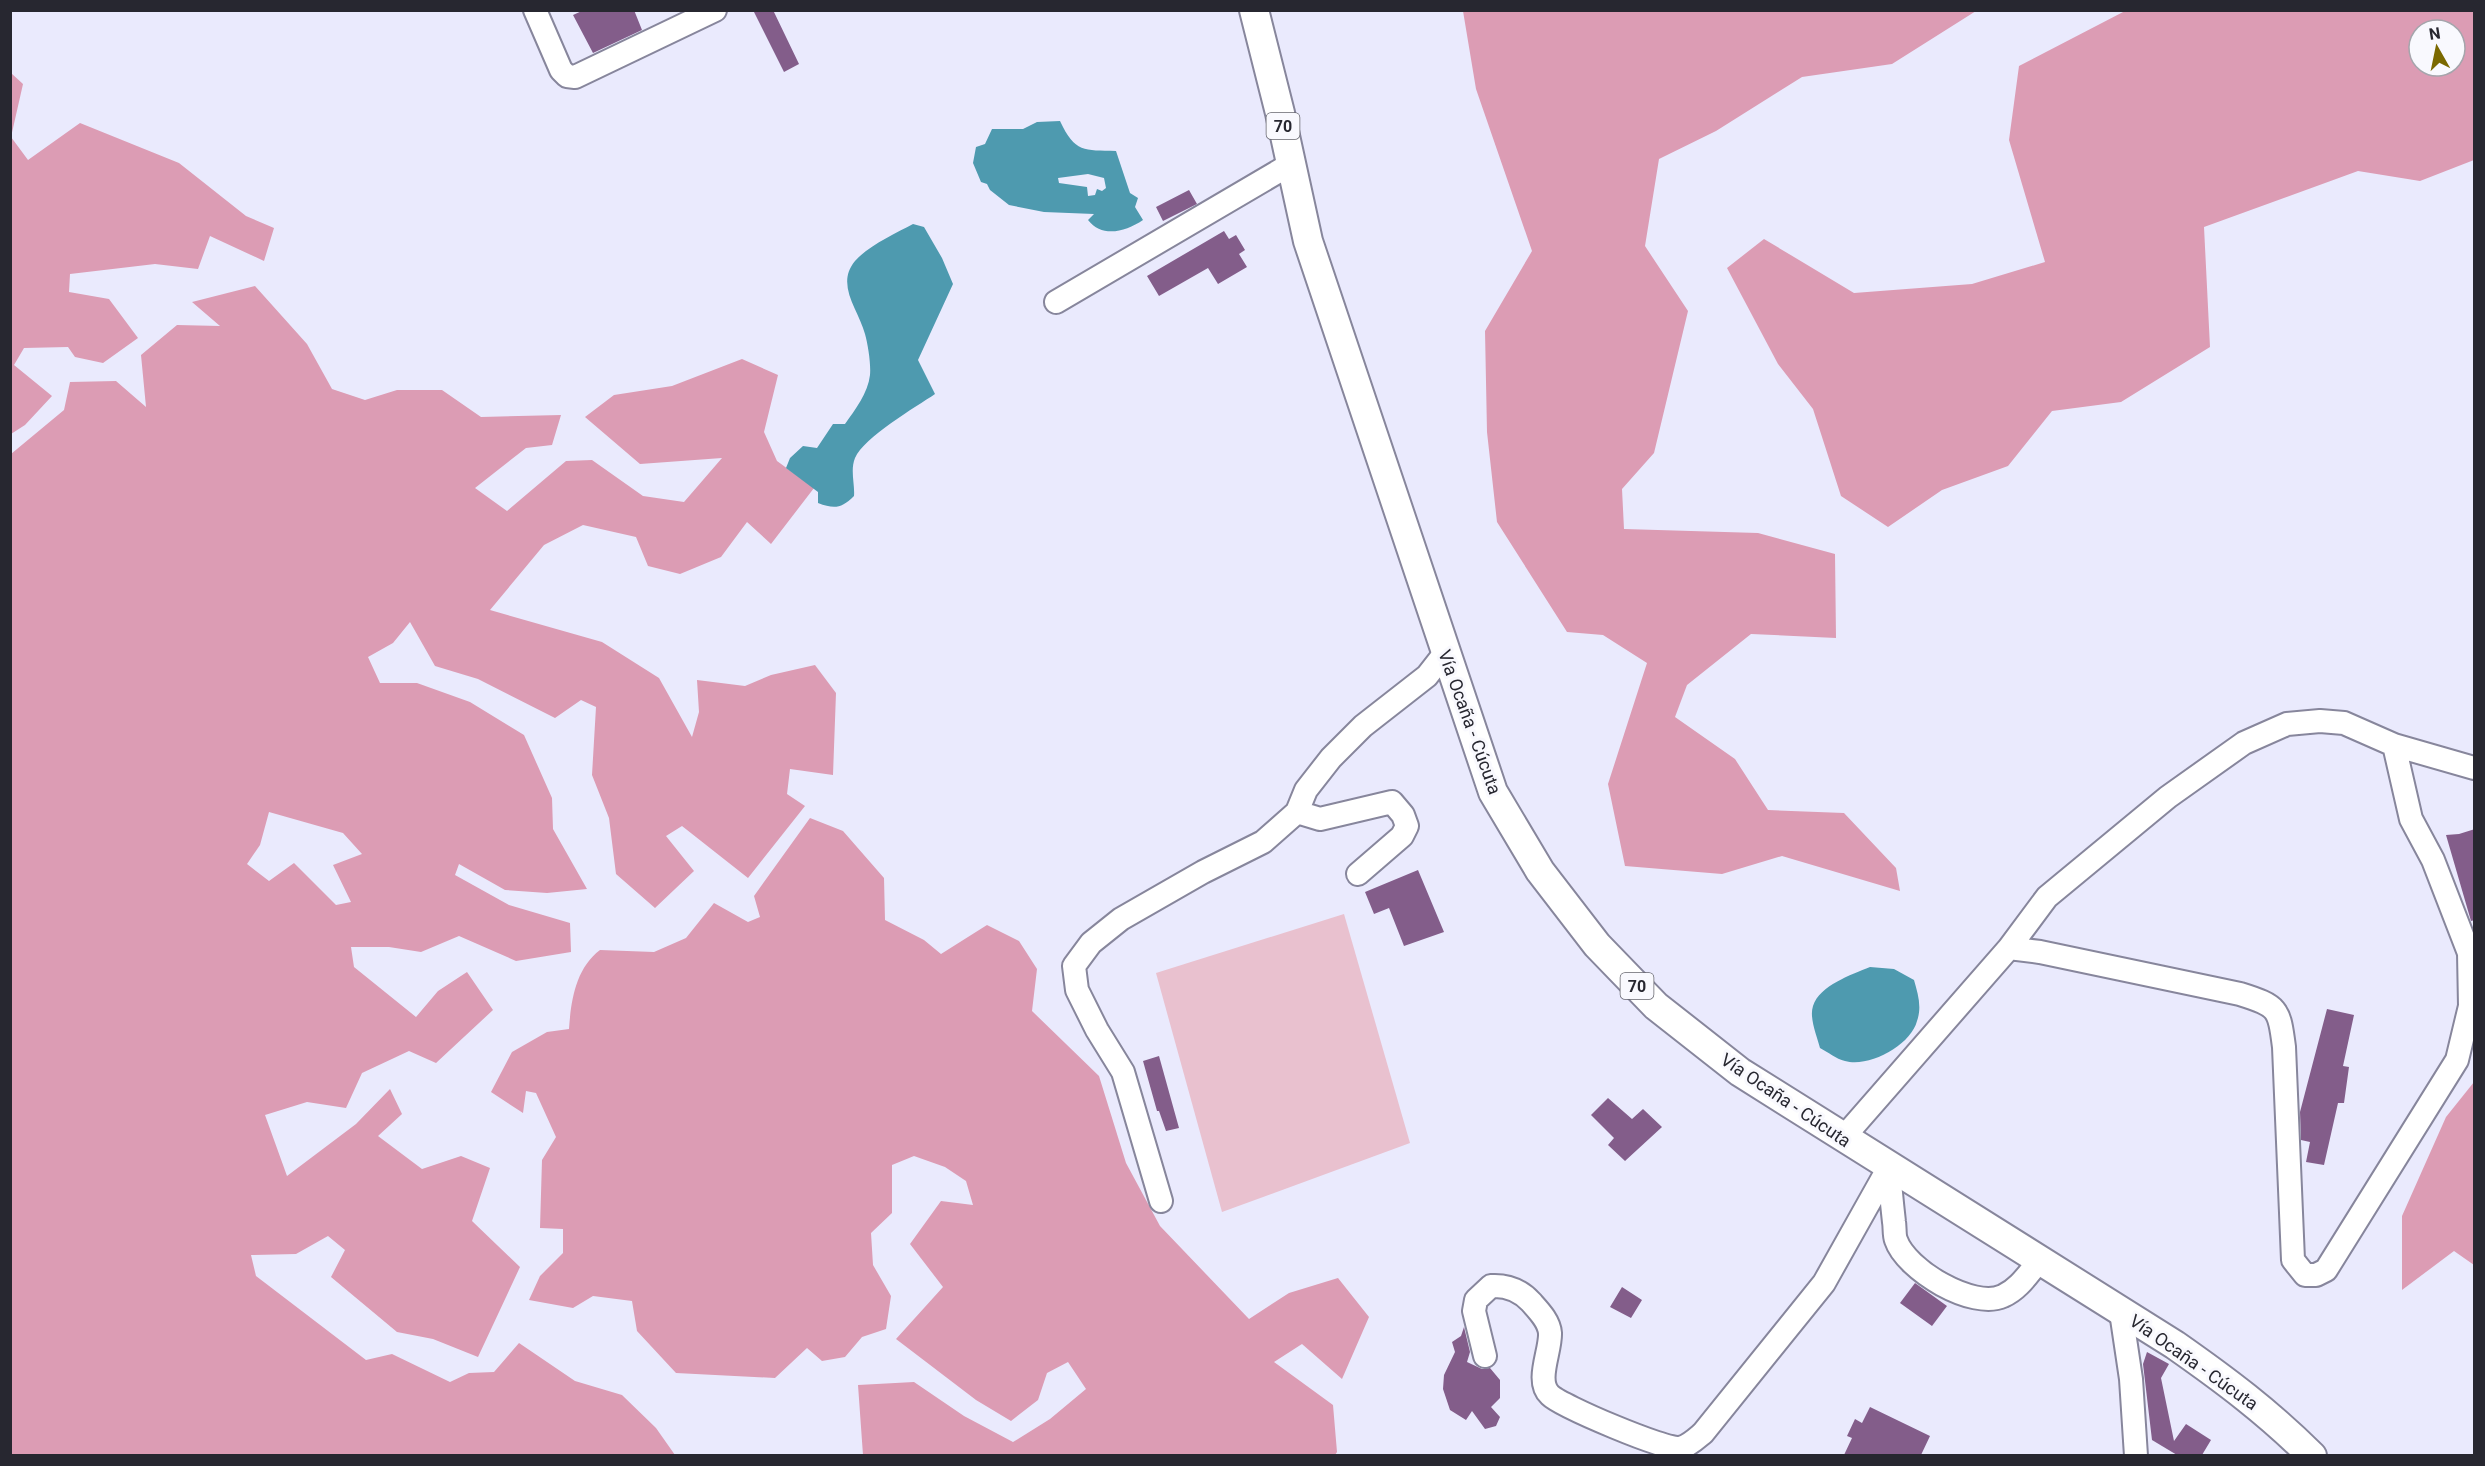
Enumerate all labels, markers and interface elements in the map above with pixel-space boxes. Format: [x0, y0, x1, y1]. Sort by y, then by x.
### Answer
north arrow [2407, 18, 2467, 78]
text: N [2428, 23, 2442, 44]
road number: 70 [1266, 113, 1300, 139]
street label: Vía Ocaña - Cúcuta [1434, 647, 1506, 797]
road number: 70 [1620, 973, 1654, 999]
street label: Vía Ocaña - Cúcuta [1717, 1049, 1855, 1151]
street label: Vía Ocaña - Cúcuta [2126, 1310, 2262, 1414]

